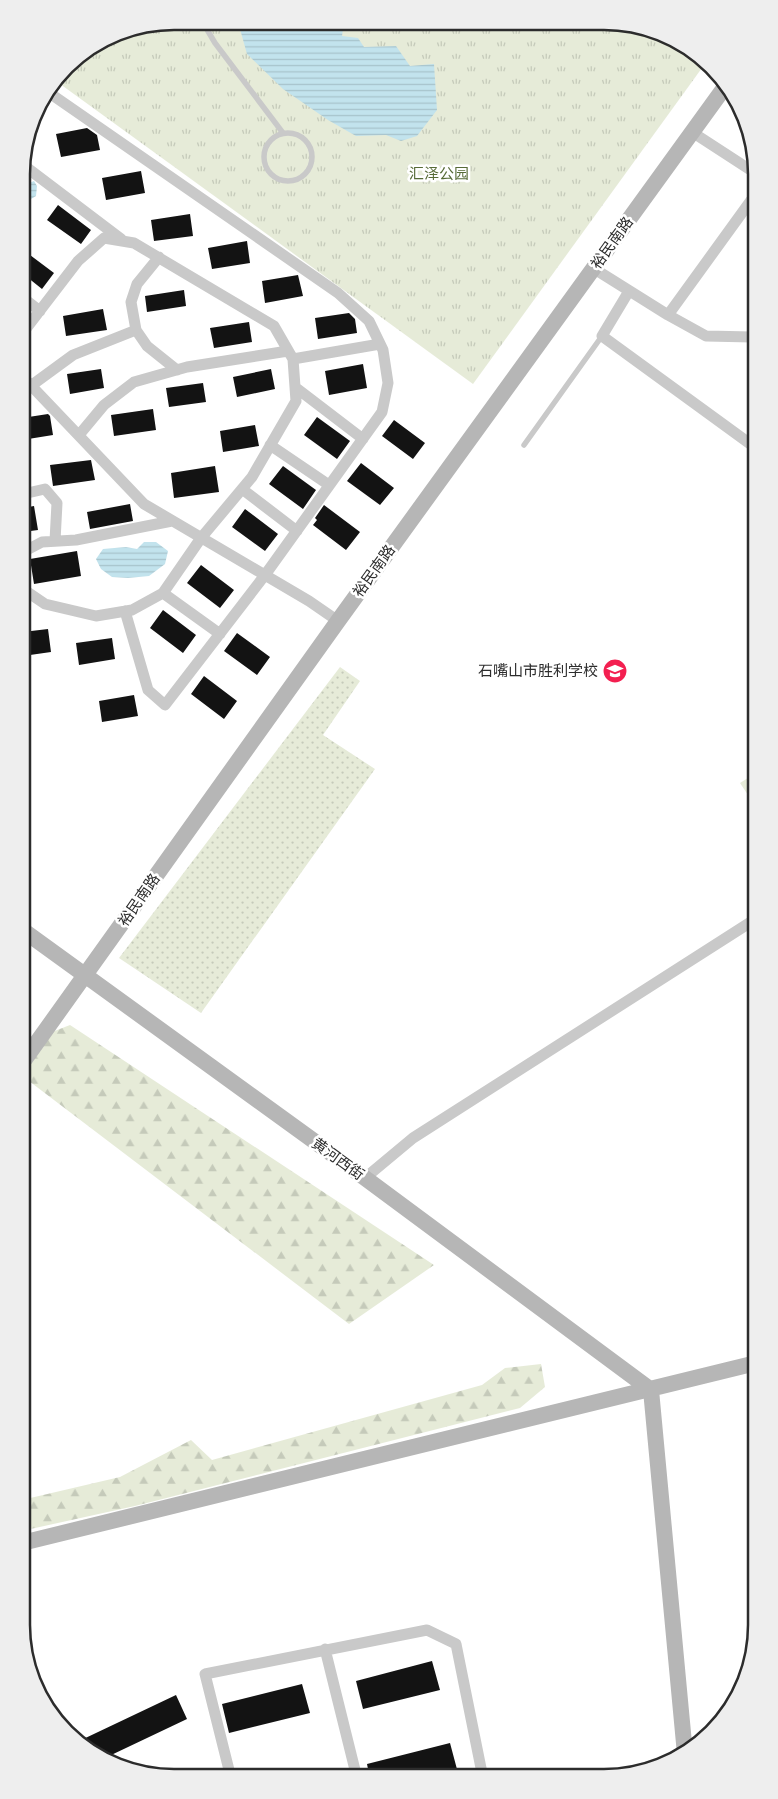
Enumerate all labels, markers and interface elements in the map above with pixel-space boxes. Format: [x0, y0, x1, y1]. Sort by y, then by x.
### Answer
park label: 汇泽公园 [409, 164, 469, 182]
street label: 裕民南路 [586, 213, 636, 272]
street label: 裕民南路 [348, 541, 398, 600]
school or university icon: 石嘴山市胜利学校 [602, 658, 628, 684]
place label: 石嘴山市胜利学校 [478, 661, 598, 679]
street label: 裕民南路 [114, 870, 163, 929]
street label: 黄河西街 [309, 1133, 368, 1183]

